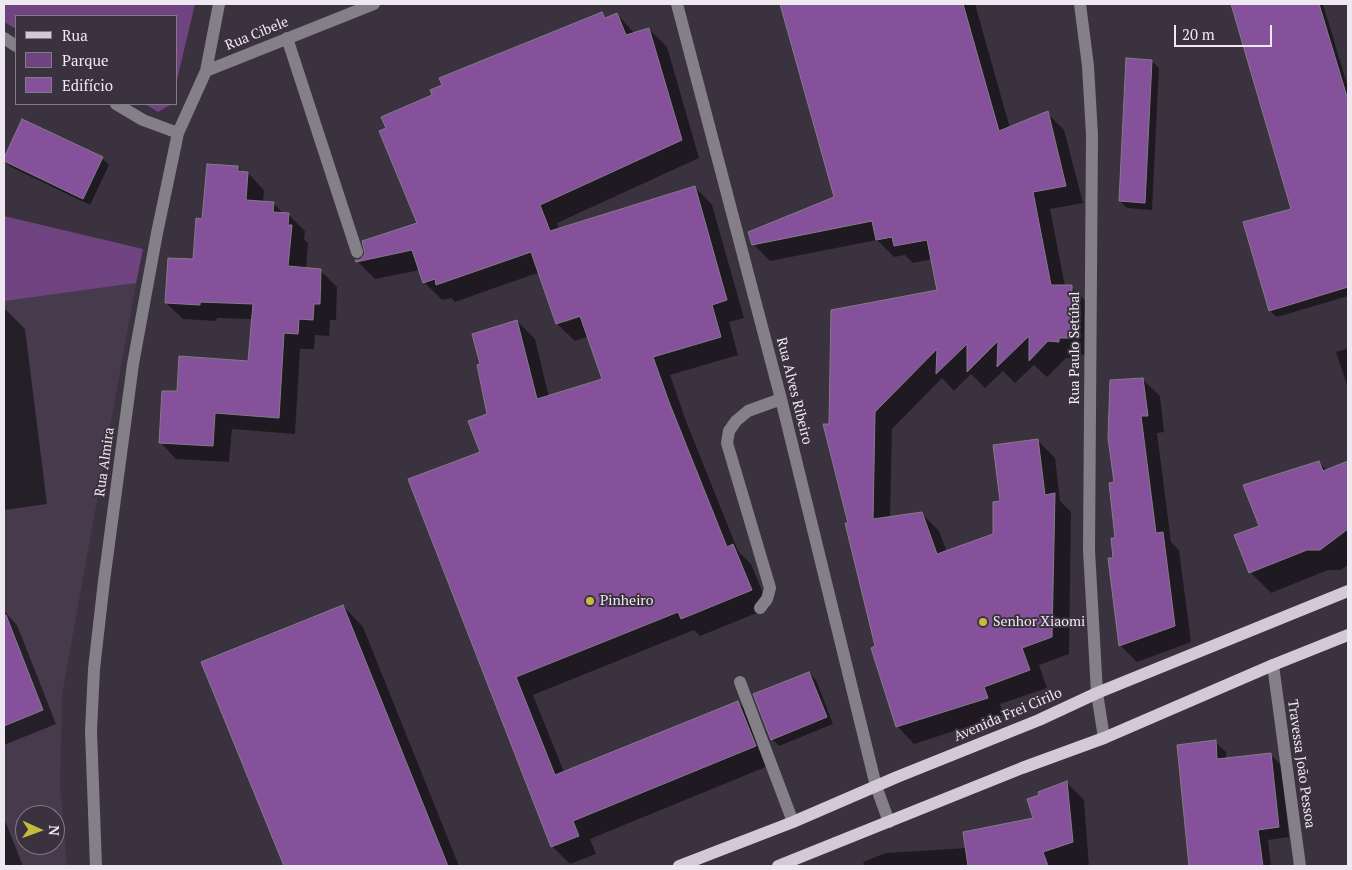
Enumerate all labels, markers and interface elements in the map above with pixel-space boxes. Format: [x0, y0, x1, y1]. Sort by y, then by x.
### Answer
street label: Rua Cibele [223, 14, 291, 54]
legend [15, 15, 178, 105]
scale bar [1177, 15, 1274, 47]
text: 20 m [1182, 24, 1215, 44]
text: Rua [62, 25, 88, 45]
text: Parque [62, 50, 109, 70]
text: Edifício [62, 75, 113, 95]
street label: Rua Paulo Setúbal [1067, 292, 1083, 404]
street label: Rua Alves Ribeiro [773, 336, 815, 446]
street label: Rua Almira [92, 426, 118, 498]
place label: Pinheiro [600, 593, 653, 609]
marker: Pinheiro [584, 595, 596, 607]
place label: Senhor Xiaomi [993, 614, 1085, 630]
marker: Senhor Xiaomi [977, 616, 989, 628]
street label: Avenida Frei Cirilo [951, 685, 1065, 745]
street label: Travessa João Pessoa [1284, 699, 1318, 829]
north arrow [15, 805, 65, 855]
text: N [45, 825, 64, 836]

